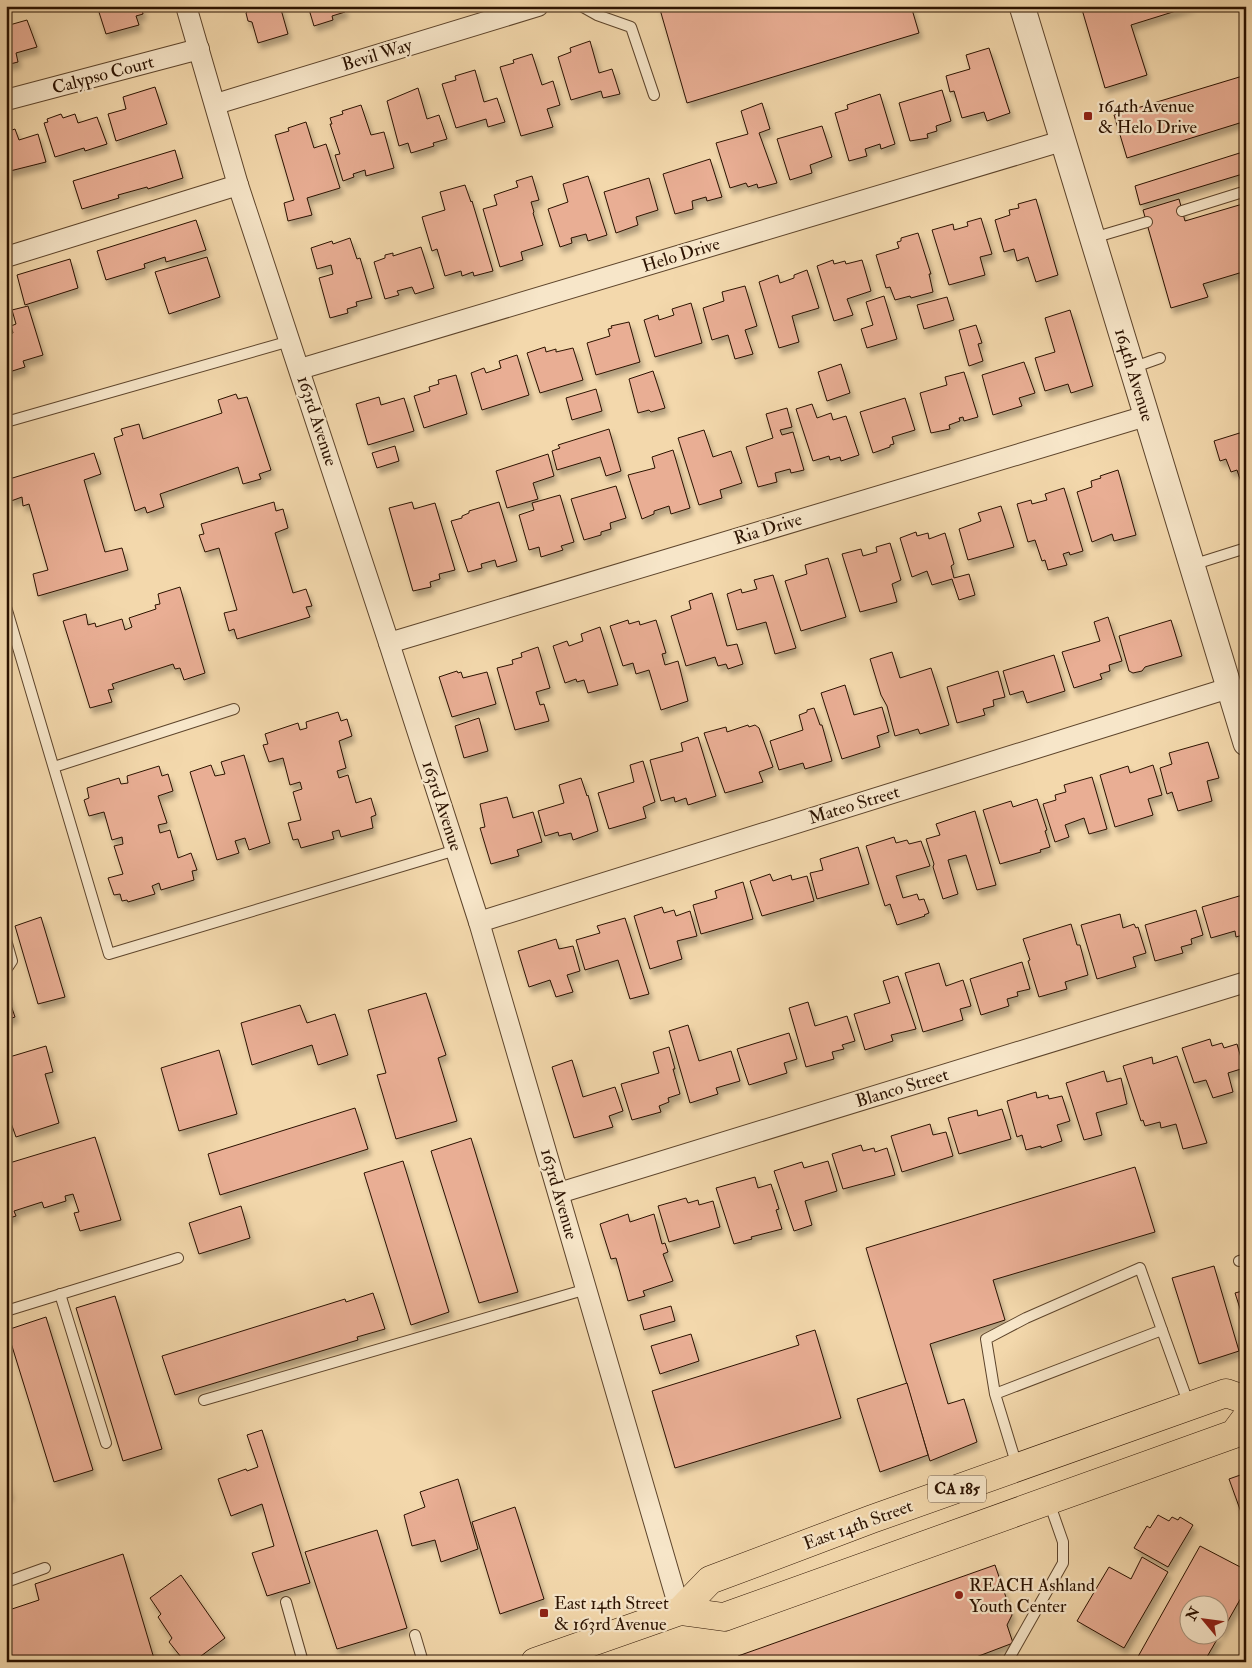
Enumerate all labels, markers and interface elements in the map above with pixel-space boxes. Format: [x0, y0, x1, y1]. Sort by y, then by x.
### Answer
street label: Bevil Way [339, 33, 416, 77]
street label: Calypso Court [50, 50, 157, 100]
place label: 164th Avenue & Helo Drive [1098, 95, 1198, 139]
marker: 164th Avenue & Helo Drive [1082, 110, 1094, 122]
street label: Helo Drive [639, 232, 723, 278]
street label: 164th Avenue [1109, 326, 1159, 425]
street label: 163rd Avenue [292, 373, 343, 470]
street label: Ria Drive [731, 508, 805, 550]
street label: 163rd Avenue [417, 758, 468, 855]
street label: Mateo Street [806, 780, 902, 830]
street label: Blanco Street [853, 1063, 951, 1113]
street label: 163rd Avenue [535, 1146, 583, 1243]
road number: CA 185 [928, 1476, 986, 1502]
street label: East 14th Street [800, 1495, 916, 1555]
place label: REACH Ashland Youth Center [969, 1574, 1095, 1618]
marker: REACH Ashland Youth Center [953, 1589, 965, 1601]
place label: East 14th Street & 163rd Avenue [554, 1592, 669, 1636]
north arrow [1180, 1596, 1230, 1646]
text: N [1182, 1604, 1204, 1624]
marker: East 14th Street & 163rd Avenue [538, 1607, 550, 1619]

